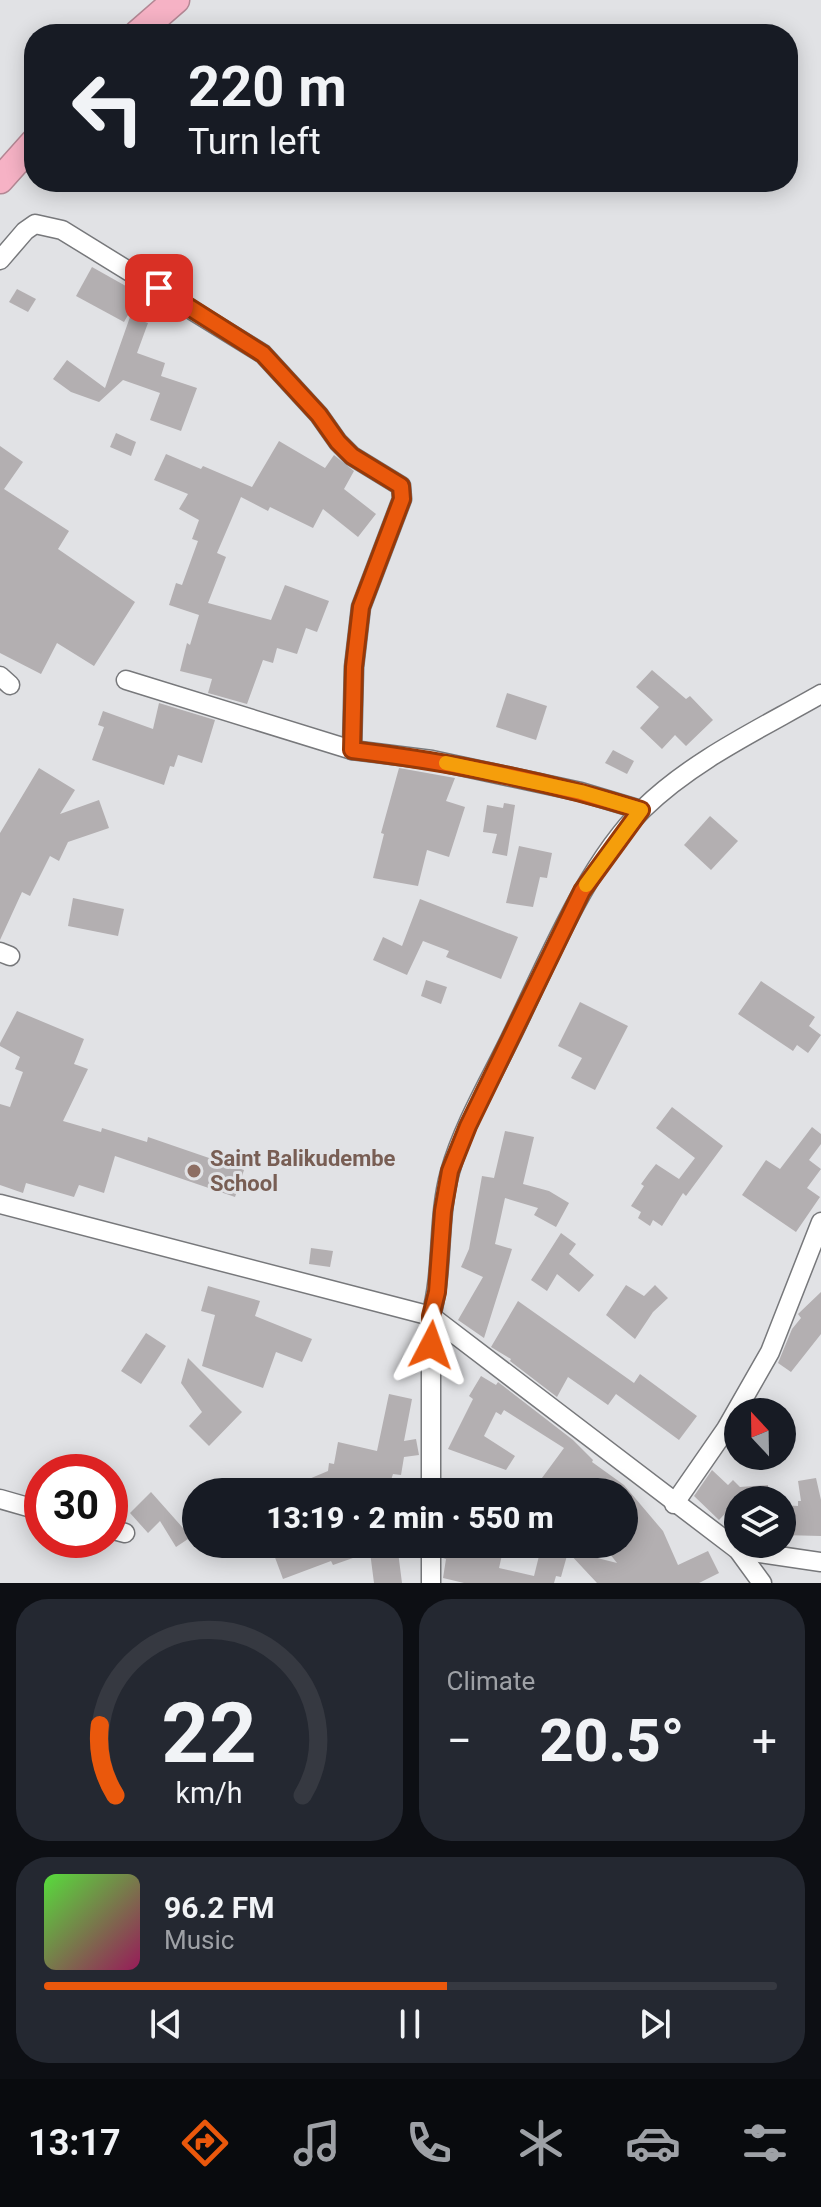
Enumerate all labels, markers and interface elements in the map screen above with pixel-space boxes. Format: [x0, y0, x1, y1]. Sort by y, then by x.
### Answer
text: 220 m [188, 54, 347, 120]
icon: left [56, 56, 160, 160]
text: Turn left [188, 121, 321, 163]
pin [125, 254, 193, 322]
icon: arrive [137, 266, 181, 310]
place label: Saint Balikudembe School [210, 1146, 396, 1196]
marker: Saint Balikudembe School [185, 1162, 203, 1180]
position arrow [389, 1303, 473, 1387]
north arrow [724, 1398, 796, 1470]
map controls [724, 1398, 796, 1558]
speed limit sign: 30 [24, 1454, 128, 1558]
button: layers [724, 1486, 796, 1558]
text: 13:19 · 2 min · 550 m [266, 1500, 554, 1535]
text: Climate [447, 1666, 535, 1696]
text: 22 [162, 1685, 257, 1782]
text: 20.5° [539, 1705, 684, 1776]
text: − [447, 1715, 472, 1767]
text: + [752, 1715, 777, 1767]
text: km/h [176, 1776, 243, 1810]
text: 96.2 FM [164, 1890, 275, 1925]
text: Music [164, 1925, 234, 1955]
icon: previous [144, 2002, 188, 2046]
icon: pause [388, 2002, 432, 2046]
icon: next [633, 2002, 677, 2046]
icon: directions [177, 2115, 233, 2171]
icon: music [289, 2115, 345, 2171]
icon: phone [401, 2115, 457, 2171]
icon: climate [513, 2115, 569, 2171]
icon: car [625, 2115, 681, 2171]
icon: filters [737, 2115, 793, 2171]
text: 13:17 [28, 2122, 121, 2164]

